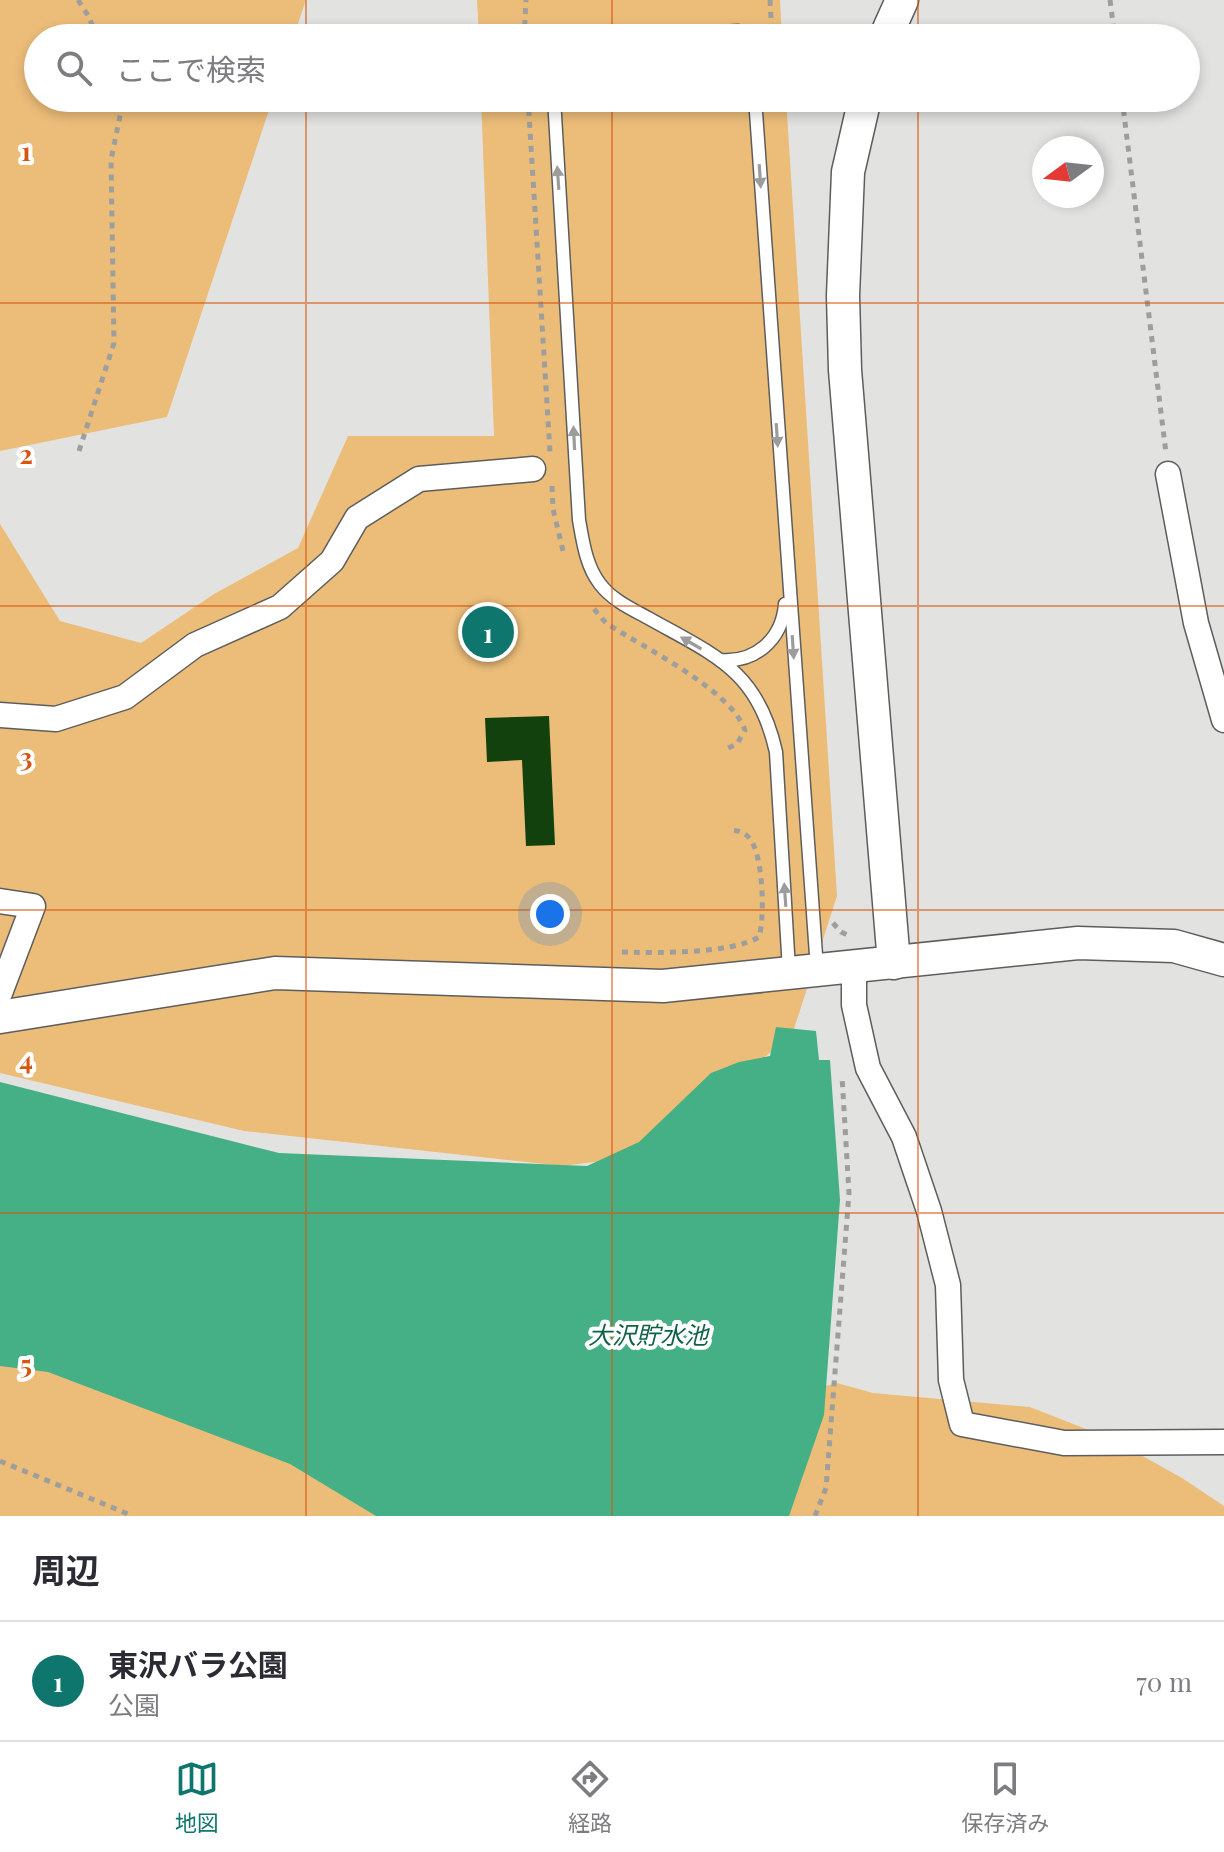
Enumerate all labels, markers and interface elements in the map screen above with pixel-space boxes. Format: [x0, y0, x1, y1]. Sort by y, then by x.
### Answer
search box [24, 24, 1200, 112]
icon: search [52, 46, 96, 90]
text: ここで検索 [116, 49, 266, 89]
text: 1 [21, 133, 31, 168]
north arrow [1032, 136, 1104, 208]
one-way arrow [754, 164, 767, 189]
one-way arrow [552, 165, 565, 190]
one-way arrow [771, 423, 784, 448]
one-way arrow [567, 425, 580, 450]
text: 2 [19, 436, 33, 471]
pin: 1 [462, 602, 514, 662]
one-way arrow [787, 635, 800, 660]
one-way arrow [680, 636, 703, 650]
text: 3 [20, 739, 32, 774]
one-way arrow [778, 882, 791, 907]
your location [530, 894, 570, 934]
text: 4 [19, 1042, 33, 1077]
water label: 大沢貯水池 [588, 1318, 710, 1350]
text: 5 [20, 1346, 32, 1381]
text: 周辺 [32, 1546, 100, 1592]
text: 東沢バラ公園 [108, 1644, 288, 1684]
text: 1 [53, 1664, 63, 1699]
text: 70 m [1136, 1664, 1192, 1699]
text: 公園 [108, 1687, 160, 1722]
tab: 地図 [175, 1757, 219, 1837]
tab: 経路 [568, 1757, 612, 1837]
tab: 保存済み [961, 1757, 1049, 1837]

